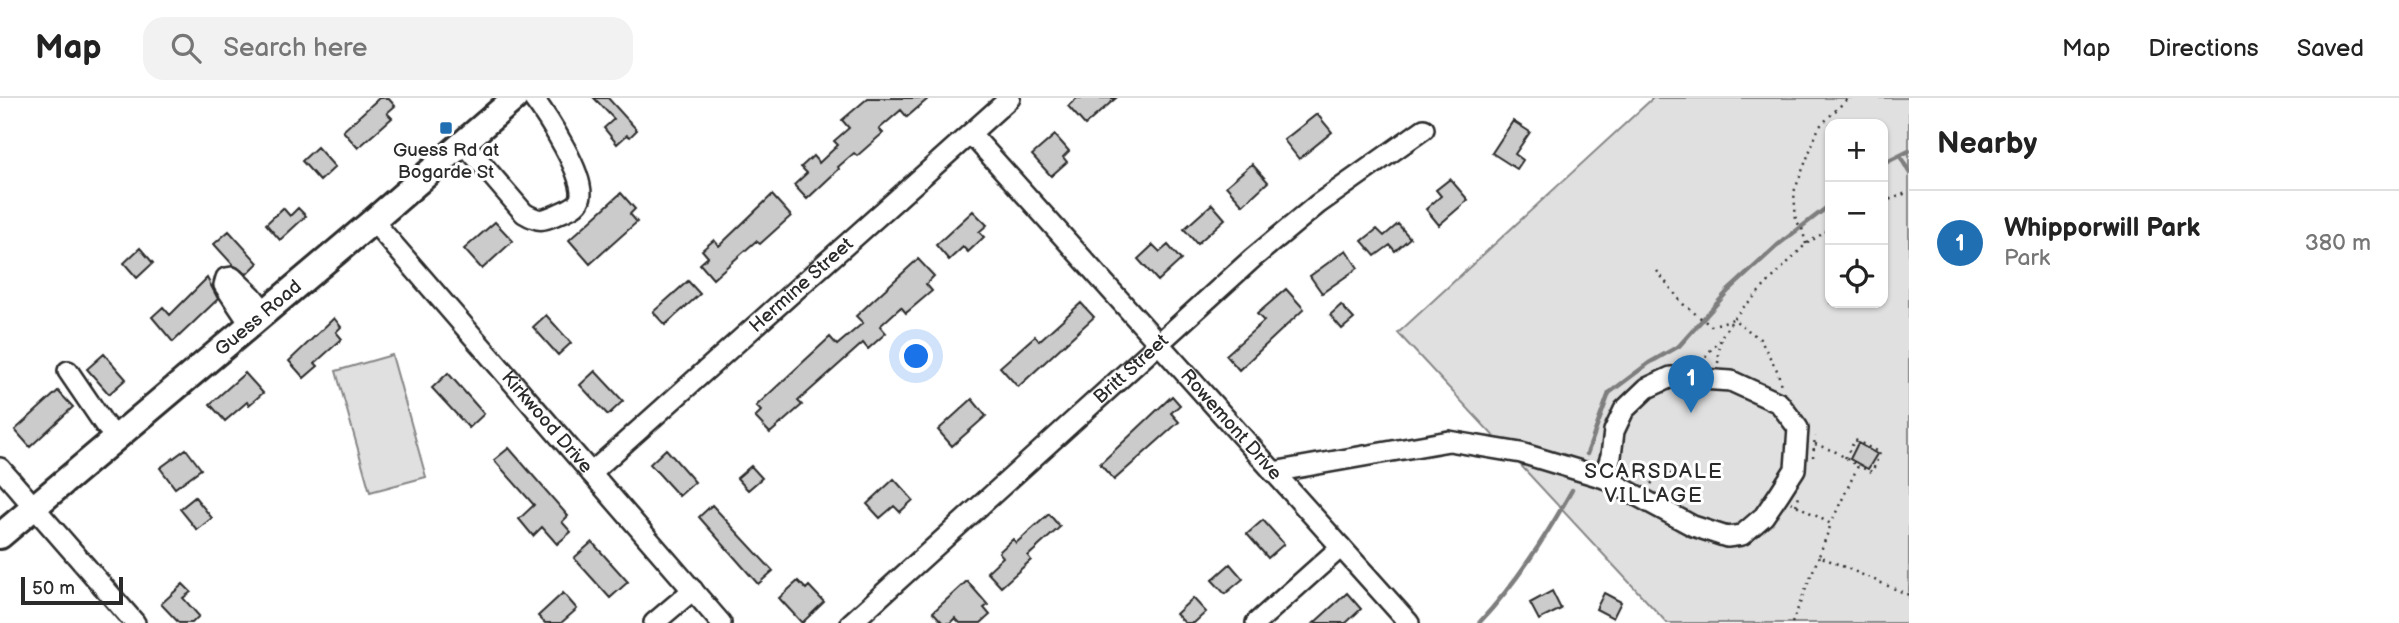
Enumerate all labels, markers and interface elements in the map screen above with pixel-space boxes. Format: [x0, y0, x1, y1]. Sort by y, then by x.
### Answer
search box [143, 17, 633, 80]
text: Map [35, 28, 101, 68]
icon: search [167, 29, 205, 67]
text: Search here [223, 33, 367, 64]
text: Map [2062, 34, 2110, 63]
text: Directions [2148, 34, 2259, 63]
text: Saved [2297, 34, 2364, 63]
map controls [1825, 119, 1888, 308]
button: + [1825, 119, 1888, 182]
marker: Guess Rd at Bogarde St [438, 120, 454, 136]
text: Nearby [1937, 126, 2037, 162]
place label: Guess Rd at Bogarde St [393, 139, 499, 184]
button: − [1825, 182, 1888, 245]
text: Whipporwill Park [2004, 213, 2200, 244]
text: 1 [1955, 229, 1965, 257]
text: 380 m [2305, 229, 2371, 257]
street label: Hermine Street [745, 233, 858, 337]
text: Park [2004, 244, 2050, 272]
button: locate [1825, 245, 1888, 308]
street label: Guess Road [210, 275, 306, 361]
street label: Britt Street [1089, 329, 1173, 409]
your location [899, 339, 933, 373]
pin: 1 [1668, 355, 1714, 413]
street label: Rowemont Drive [1176, 364, 1287, 485]
street label: Kirkwood Drive [497, 366, 598, 478]
district label: SCARSDALE VILLAGE [1584, 459, 1724, 508]
scale bar [21, 574, 122, 606]
text: 50 m [32, 577, 75, 600]

